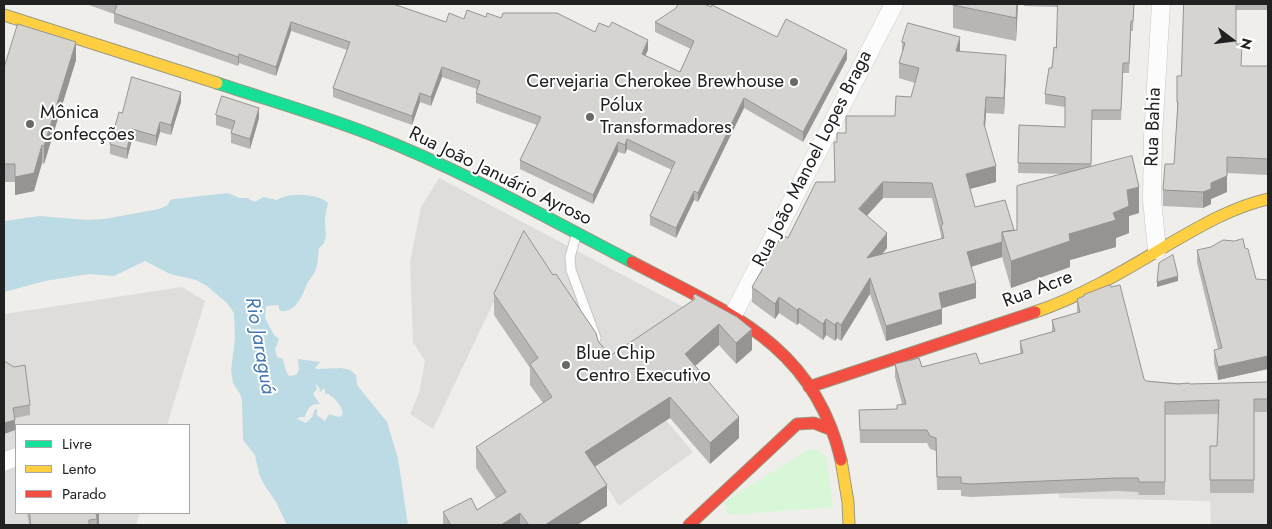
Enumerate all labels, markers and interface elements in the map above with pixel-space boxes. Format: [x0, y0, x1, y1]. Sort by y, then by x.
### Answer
north arrow [1207, 15, 1257, 65]
text: N [1235, 36, 1258, 52]
street label: Rua João Manoel Lopes Braga [748, 47, 878, 271]
place label: Cervejaria Cherokee Brewhouse [526, 71, 784, 93]
marker: Cervejaria Cherokee Brewhouse [788, 76, 800, 88]
street label: Rua Bahia [1141, 87, 1167, 167]
place label: Pólux Transformadores [600, 95, 732, 139]
place label: Mônica Confecções [40, 102, 135, 146]
marker: Pólux Transformadores [584, 111, 596, 123]
marker: Mônica Confecções [24, 118, 36, 130]
street label: Rua João Januário Ayroso [405, 123, 595, 231]
street label: Rua Acre [1000, 266, 1076, 314]
water label: Rio Jaraguá [239, 296, 279, 396]
place label: Blue Chip Centro Executivo [576, 343, 711, 387]
marker: Blue Chip Centro Executivo [560, 359, 572, 371]
legend [15, 424, 190, 514]
text: Livre [62, 433, 92, 455]
text: Lento [62, 458, 96, 480]
text: Parado [62, 483, 106, 505]

